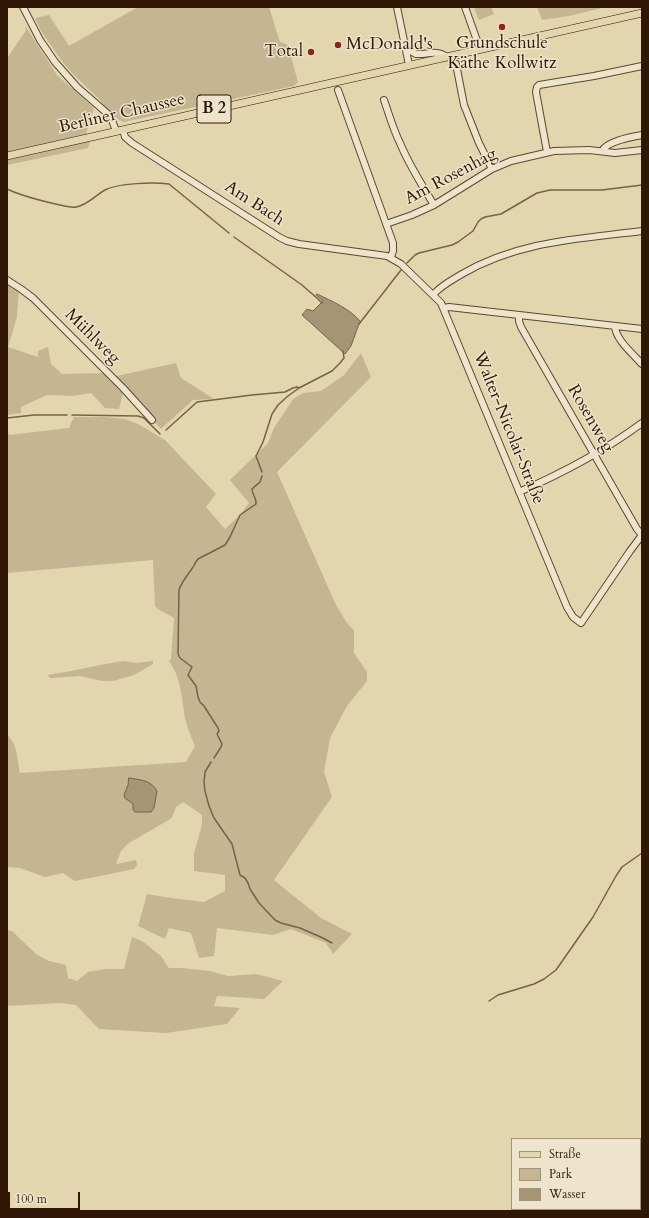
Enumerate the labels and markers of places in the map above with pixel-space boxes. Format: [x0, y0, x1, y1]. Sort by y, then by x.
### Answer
marker: Grundschule Käthe Kollwitz [497, 22, 507, 32]
place label: Grundschule Käthe Kollwitz [448, 34, 556, 74]
place label: McDonald's [346, 35, 433, 55]
marker: McDonald's [333, 40, 343, 50]
place label: Total [264, 42, 303, 62]
marker: Total [306, 47, 316, 57]

